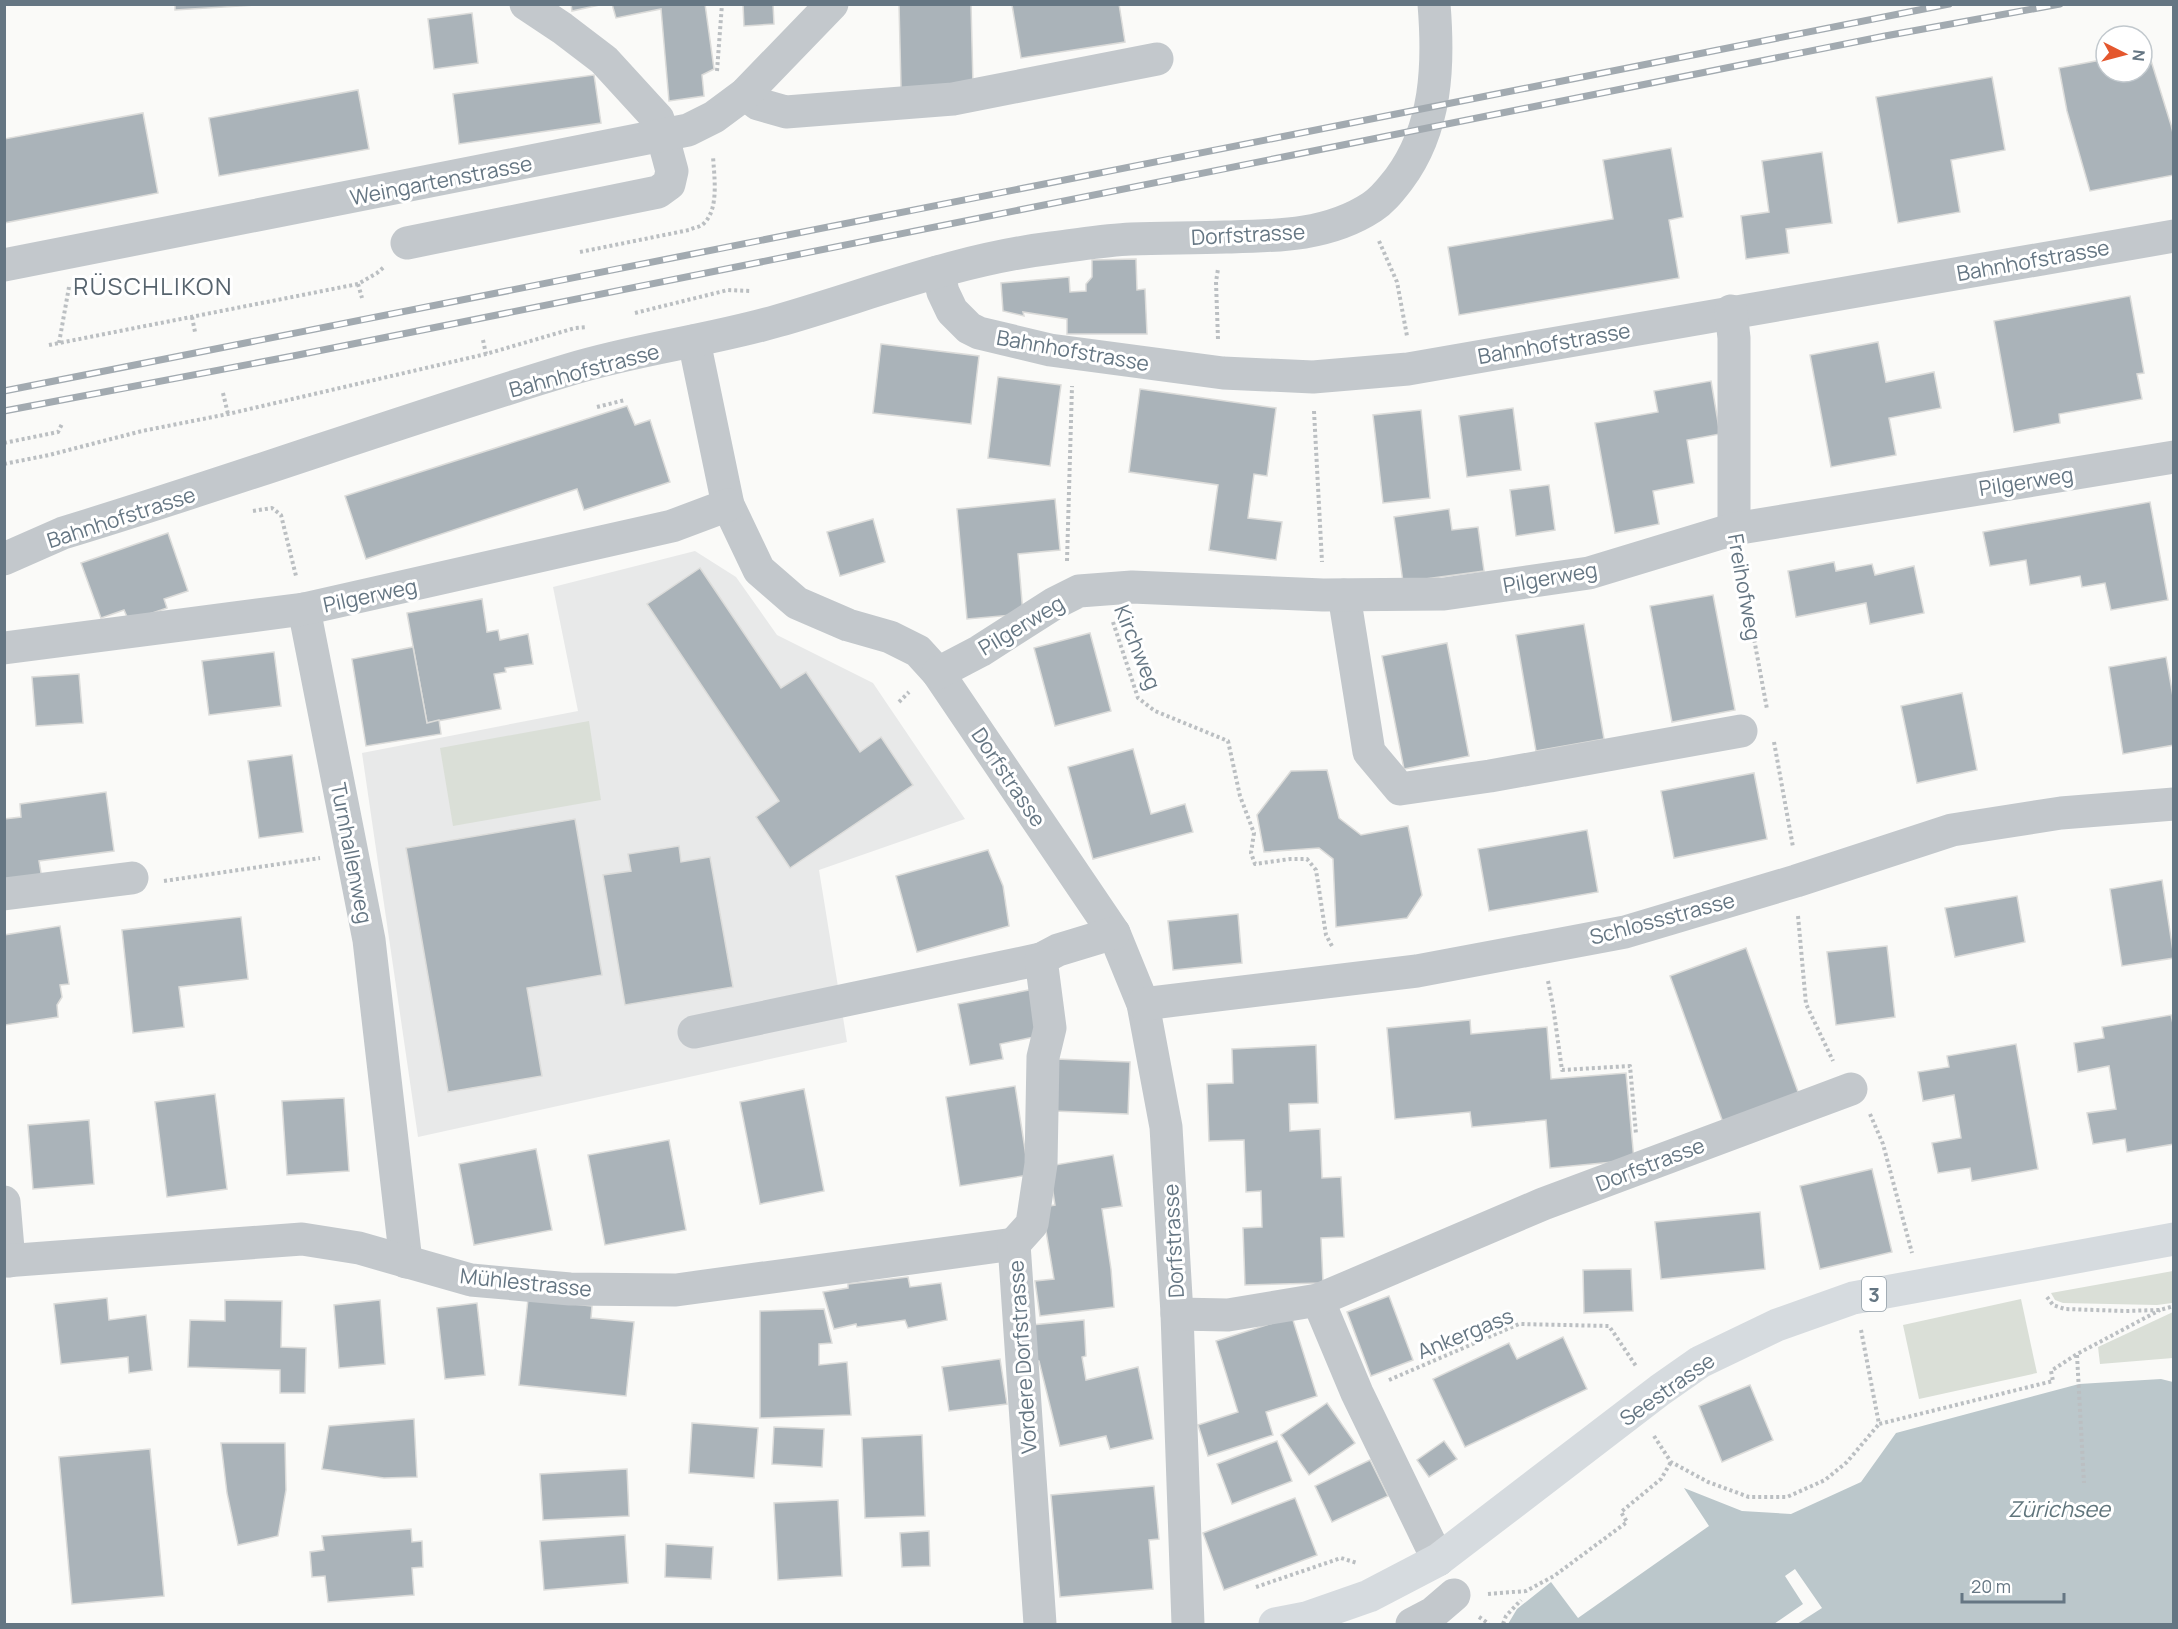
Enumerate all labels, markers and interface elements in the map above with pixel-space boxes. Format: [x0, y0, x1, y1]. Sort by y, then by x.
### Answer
north arrow [2094, 24, 2154, 84]
text: N [2127, 49, 2150, 62]
street label: Weingartenstrasse [348, 149, 534, 211]
street label: Dorfstrasse [1190, 217, 1306, 251]
street label: Bahnhofstrasse [1955, 233, 2111, 287]
district label: RÜSCHLIKON [73, 269, 233, 302]
street label: Bahnhofstrasse [1476, 316, 1632, 370]
street label: Bahnhofstrasse [995, 323, 1151, 377]
street label: Bahnhofstrasse [506, 336, 662, 404]
street label: Pilgerweg [1977, 460, 2075, 502]
street label: Bahnhofstrasse [43, 480, 199, 554]
street label: Freihofweg [1722, 531, 1768, 643]
street label: Pilgerweg [1501, 555, 1599, 599]
street label: Pilgerweg [321, 571, 419, 619]
street label: Pilgerweg [973, 588, 1069, 662]
street label: Kirchweg [1108, 600, 1168, 694]
street label: Dorfstrasse [965, 722, 1053, 832]
street label: Turnhallenweg [325, 780, 379, 926]
street label: Schlossstrasse [1586, 885, 1738, 951]
street label: Dorfstrasse [1592, 1130, 1708, 1198]
street label: Dorfstrasse [1156, 1183, 1190, 1299]
street label: Vordere Dorfstrasse [1001, 1259, 1043, 1455]
street label: Mühlestrasse [459, 1261, 593, 1303]
road number: 3 [1862, 1277, 1886, 1311]
street label: Ankergass [1413, 1301, 1517, 1365]
street label: Seestrasse [1614, 1346, 1720, 1432]
water label: Zürichsee [2008, 1494, 2111, 1524]
scale bar [1962, 1566, 2064, 1604]
text: 20 m [1971, 1574, 2011, 1598]

